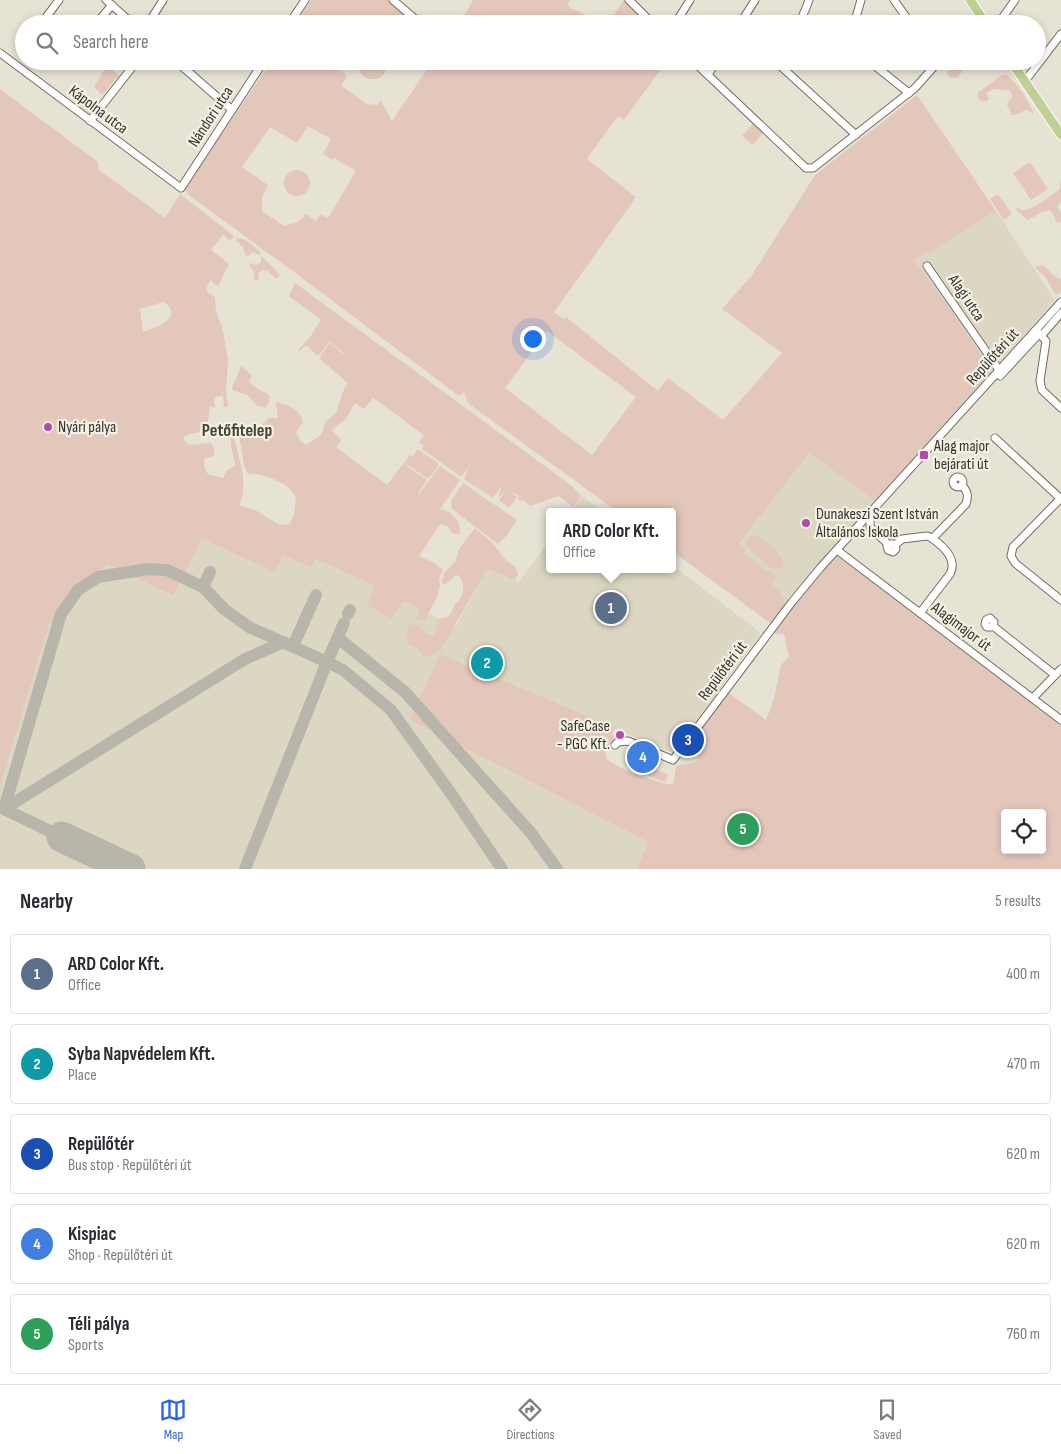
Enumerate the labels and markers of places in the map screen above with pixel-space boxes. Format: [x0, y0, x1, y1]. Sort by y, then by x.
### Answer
place label: Nyári pálya [58, 418, 116, 437]
marker: Nyári pálya [42, 421, 54, 433]
place label: Alag major bejárati út [933, 437, 990, 474]
marker: Alag major bejárati út [918, 449, 930, 461]
place label: Dunakeszi Szent István Általános Iskola [815, 505, 939, 542]
marker: Dunakeszi Szent István Általános Iskola [800, 517, 812, 529]
pin: 1 [595, 589, 627, 627]
pin: 2 [471, 644, 503, 682]
place label: SafeCase - PGC Kft. [557, 717, 610, 754]
pin: 3 [672, 721, 704, 759]
marker: SafeCase - PGC Kft. [614, 729, 626, 741]
pin: 4 [627, 738, 659, 776]
pin: 5 [727, 810, 759, 848]

